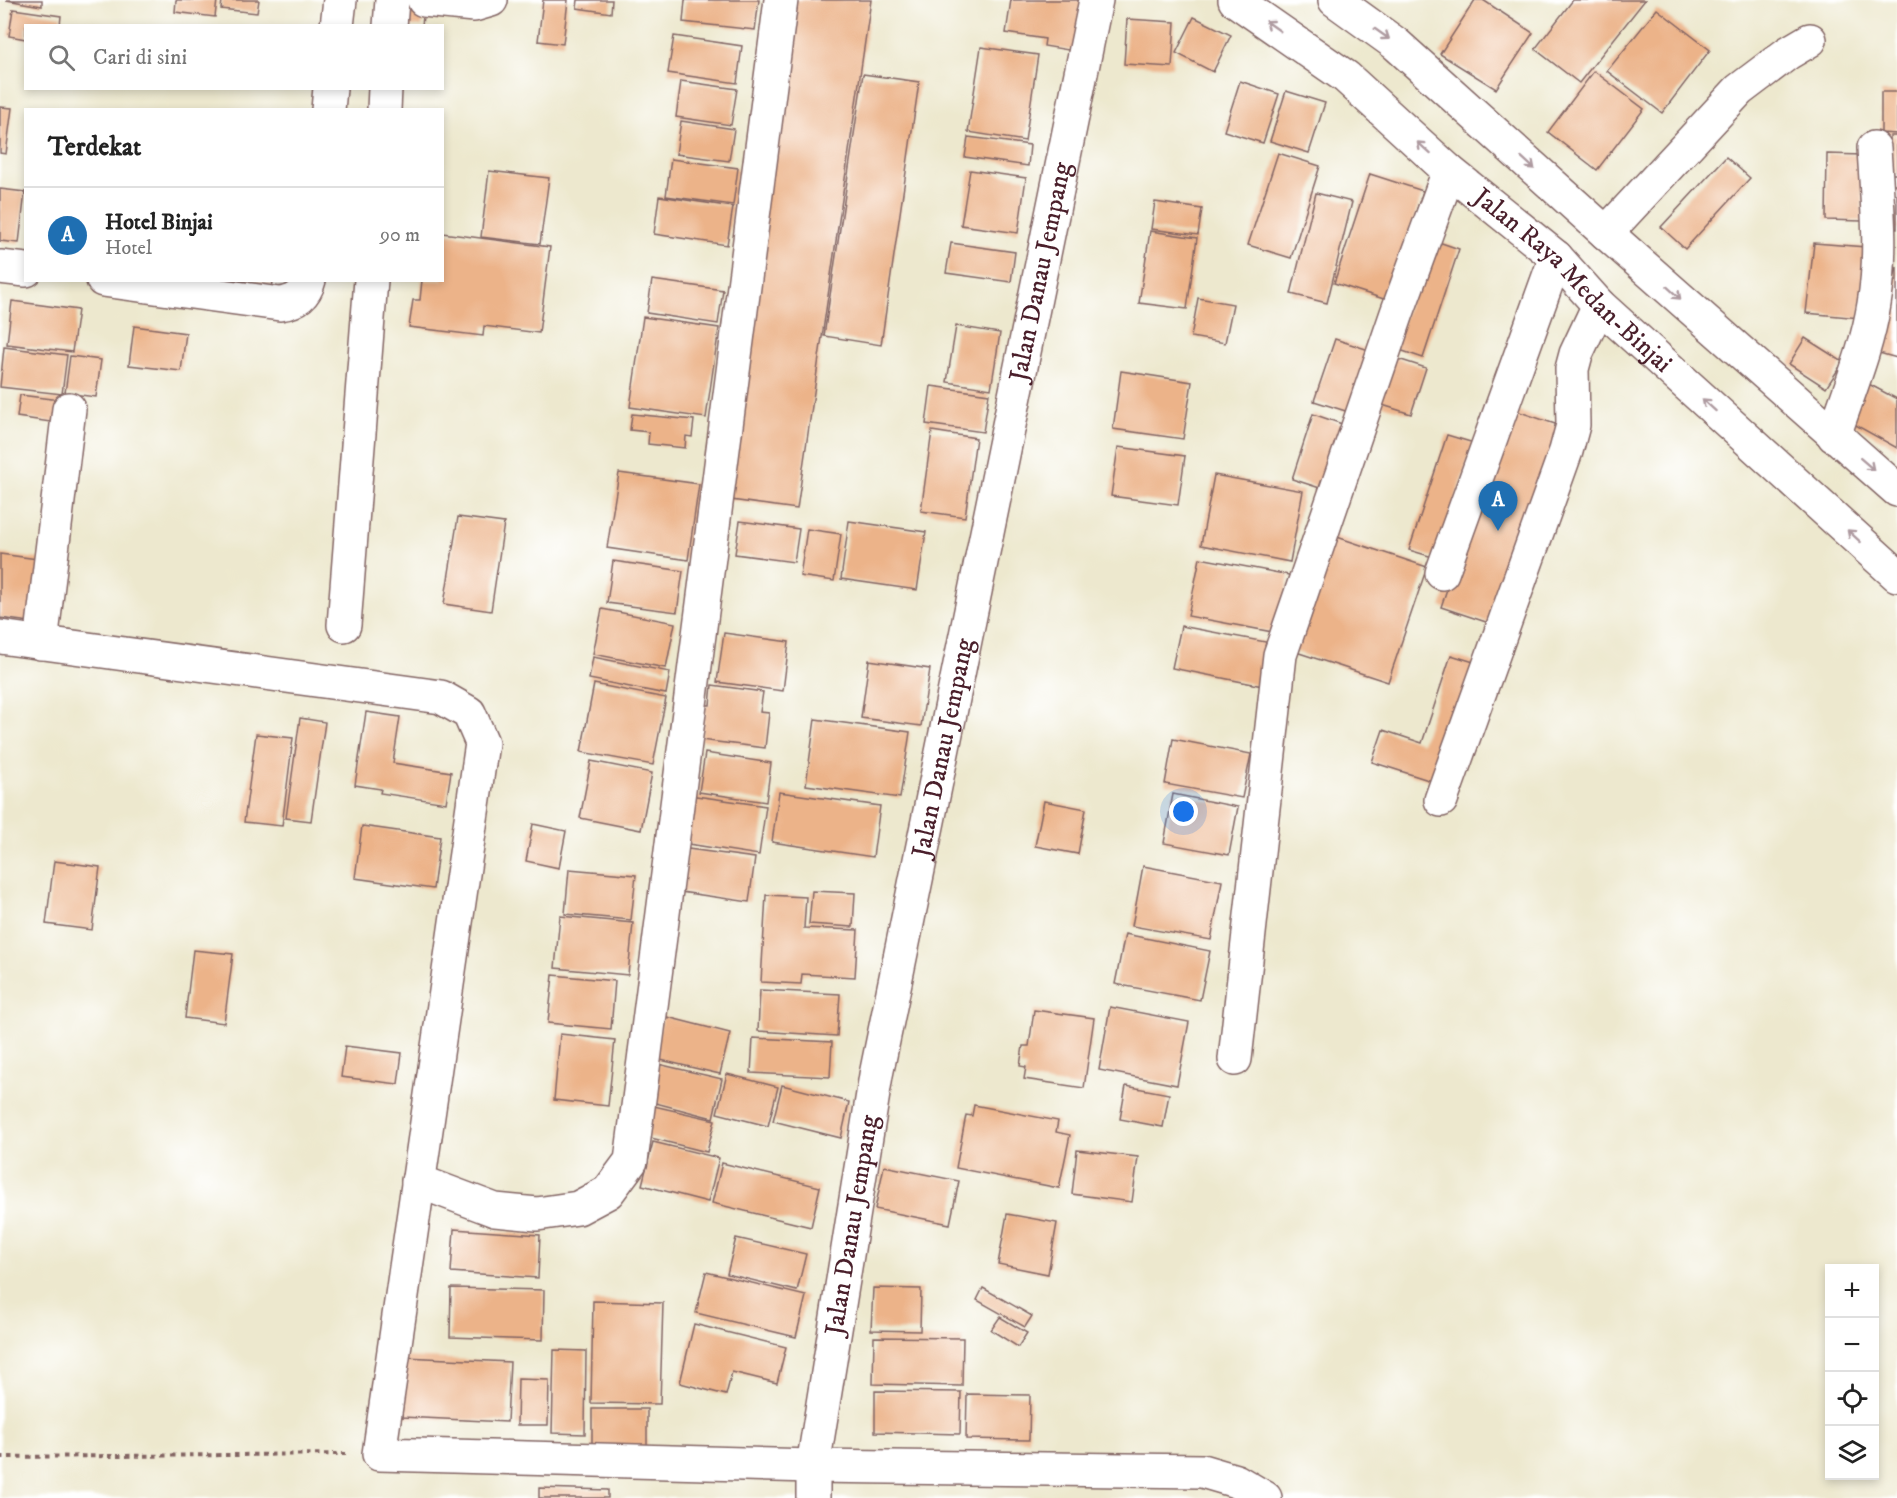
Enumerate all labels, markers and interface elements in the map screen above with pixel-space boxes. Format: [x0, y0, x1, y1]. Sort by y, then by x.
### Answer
one-way arrow [1265, 20, 1282, 32]
search box [24, 24, 444, 90]
one-way arrow [1374, 28, 1390, 40]
icon: search [45, 41, 78, 74]
text: Cari di sini [93, 44, 187, 71]
text: Terdekat [48, 131, 141, 164]
one-way arrow [1417, 141, 1432, 155]
one-way arrow [1521, 156, 1536, 170]
street label: Jalan Danau Jempang [1002, 159, 1079, 386]
street label: Jalan Raya Medan-Binjai [1465, 179, 1679, 380]
text: Hotel Binjai [105, 209, 213, 236]
text: A [61, 223, 74, 248]
text: 90 m [380, 223, 420, 248]
text: Hotel [105, 236, 152, 261]
one-way arrow [1666, 286, 1681, 300]
one-way arrow [1702, 398, 1717, 412]
one-way arrow [1859, 457, 1874, 471]
pin: A [1478, 482, 1518, 531]
one-way arrow [1846, 529, 1861, 543]
street label: Jalan Danau Jempang [904, 635, 982, 862]
your location [1169, 797, 1198, 826]
street label: Jalan Danau Jempang [817, 1112, 886, 1340]
map controls [1825, 1264, 1879, 1480]
button: + [1825, 1264, 1879, 1318]
button: − [1825, 1318, 1879, 1372]
button: locate [1825, 1372, 1879, 1426]
button: layers [1825, 1426, 1879, 1480]

